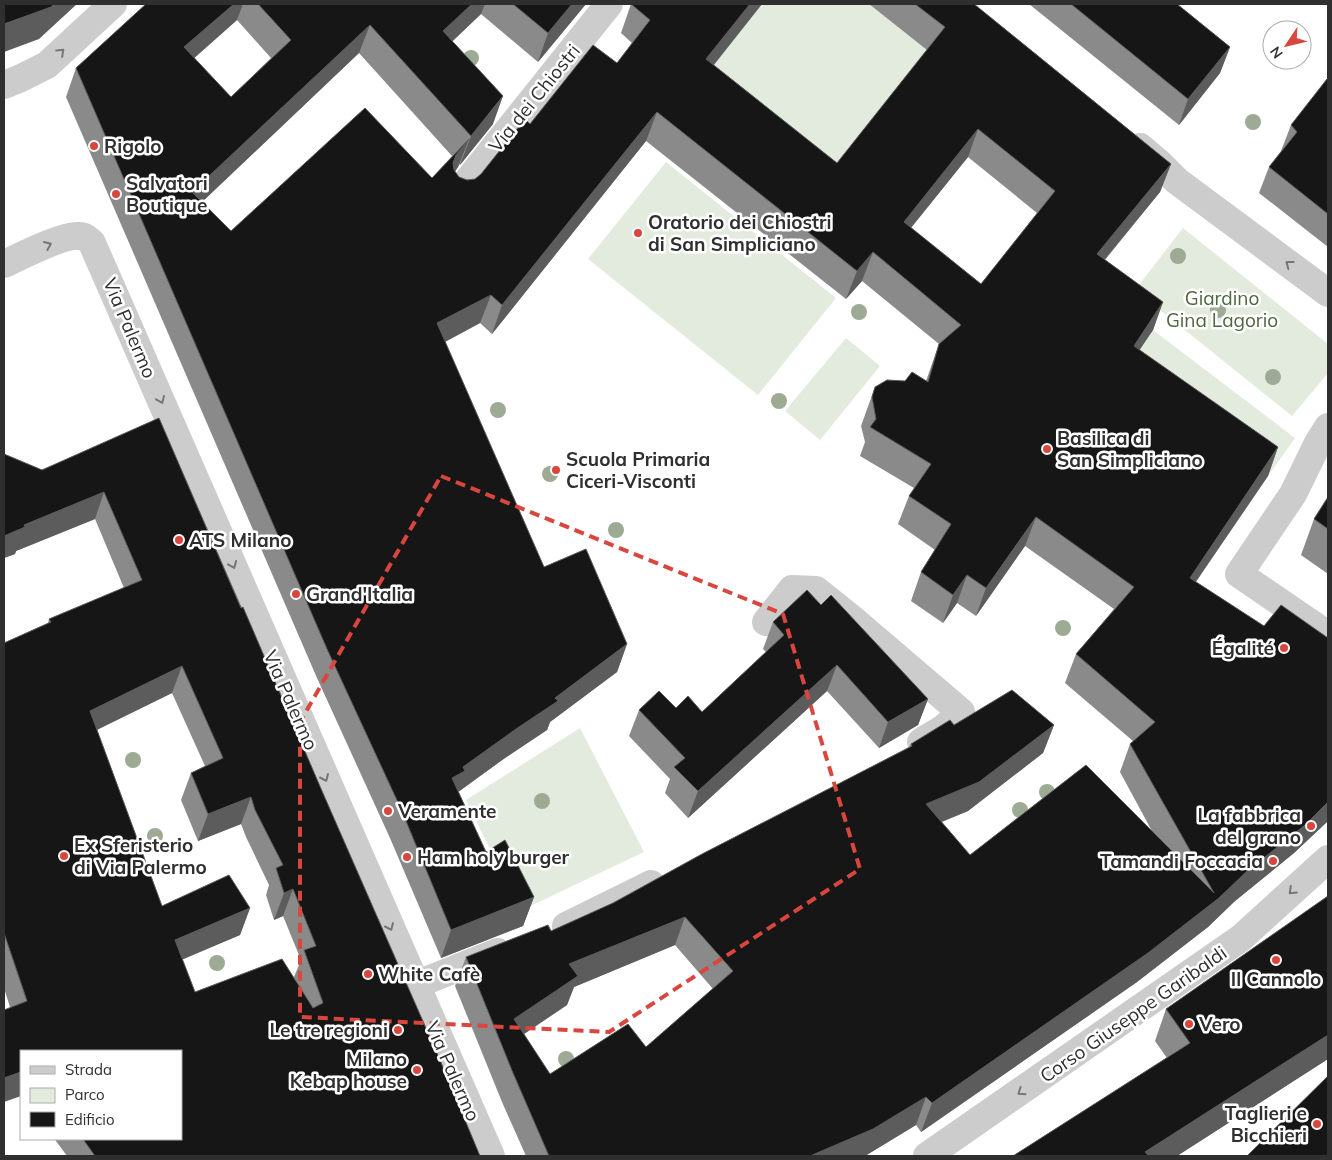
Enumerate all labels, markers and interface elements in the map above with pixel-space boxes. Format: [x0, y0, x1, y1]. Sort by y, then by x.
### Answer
north arrow [1262, 20, 1312, 70]
street label: Via dei Chiostri [483, 39, 585, 157]
text: N [1266, 43, 1287, 62]
one-way arrow [56, 48, 65, 57]
place label: Rigolo [104, 134, 162, 158]
marker: Rigolo [88, 140, 100, 152]
place label: Salvatori Boutique [126, 171, 208, 217]
marker: Salvatori Boutique [110, 188, 122, 200]
place label: Oratorio dei Chiostri di San Simpliciano [648, 210, 831, 256]
marker: Oratorio dei Chiostri di San Simpliciano [632, 227, 644, 239]
one-way arrow [43, 240, 52, 251]
one-way arrow [1286, 261, 1295, 269]
street label: Via Palermo [98, 274, 162, 382]
park label: Giardino Gina Lagorio [1166, 286, 1278, 332]
one-way arrow [155, 395, 166, 404]
place label: Basilica di San Simpliciano [1057, 426, 1203, 472]
marker: Basilica di San Simpliciano [1041, 443, 1053, 455]
place label: Scuola Primaria Ciceri-Visconti [566, 447, 710, 493]
marker: Scuola Primaria Ciceri-Visconti [550, 464, 562, 476]
place label: ATS Milano [189, 528, 292, 552]
marker: ATS Milano [173, 534, 185, 546]
one-way arrow [226, 560, 237, 569]
place label: Grand'Italia [306, 582, 413, 606]
marker: Grand'Italia [290, 588, 302, 600]
place label: Égalité [1212, 636, 1274, 660]
marker: Égalité [1278, 642, 1290, 654]
street label: Via Palermo [258, 646, 324, 754]
one-way arrow [319, 773, 330, 782]
place label: Veramente [397, 799, 497, 823]
place label: La fabbrica del grano [1197, 803, 1301, 849]
marker: Veramente [382, 805, 394, 817]
marker: La fabbrica del grano [1305, 820, 1317, 832]
place label: Ex Sferisterio di Via Palermo [74, 833, 207, 879]
place label: Ham holy burger [417, 845, 570, 869]
place label: Tamandi Foccacia [1100, 849, 1263, 873]
marker: Ex Sferisterio di Via Palermo [58, 850, 70, 862]
marker: Ham holy burger [401, 851, 413, 863]
marker: Tamandi Foccacia [1267, 855, 1279, 867]
one-way arrow [1288, 885, 1297, 894]
one-way arrow [384, 922, 395, 931]
street label: Corso Giuseppe Garibaldi [1035, 940, 1231, 1088]
marker: Il Cannolo [1270, 954, 1282, 966]
place label: White Cafè [378, 962, 480, 986]
place label: Il Cannolo [1231, 967, 1321, 991]
marker: White Cafè [362, 968, 374, 980]
place label: Vero [1198, 1012, 1240, 1036]
street label: Via Palermo [420, 1017, 486, 1125]
place label: Le tre regioni [270, 1018, 388, 1042]
marker: Vero [1183, 1018, 1195, 1030]
marker: Le tre regioni [392, 1024, 404, 1036]
place label: Milano Kebap house [290, 1047, 407, 1093]
legend [20, 1050, 182, 1140]
text: Strada [65, 1060, 112, 1079]
marker: Milano Kebap house [411, 1064, 423, 1076]
text: Parco [65, 1085, 105, 1104]
one-way arrow [1017, 1086, 1027, 1095]
place label: Taglieri e Bicchieri [1225, 1101, 1307, 1147]
text: Edificio [65, 1110, 115, 1129]
marker: Taglieri e Bicchieri [1311, 1118, 1323, 1130]

